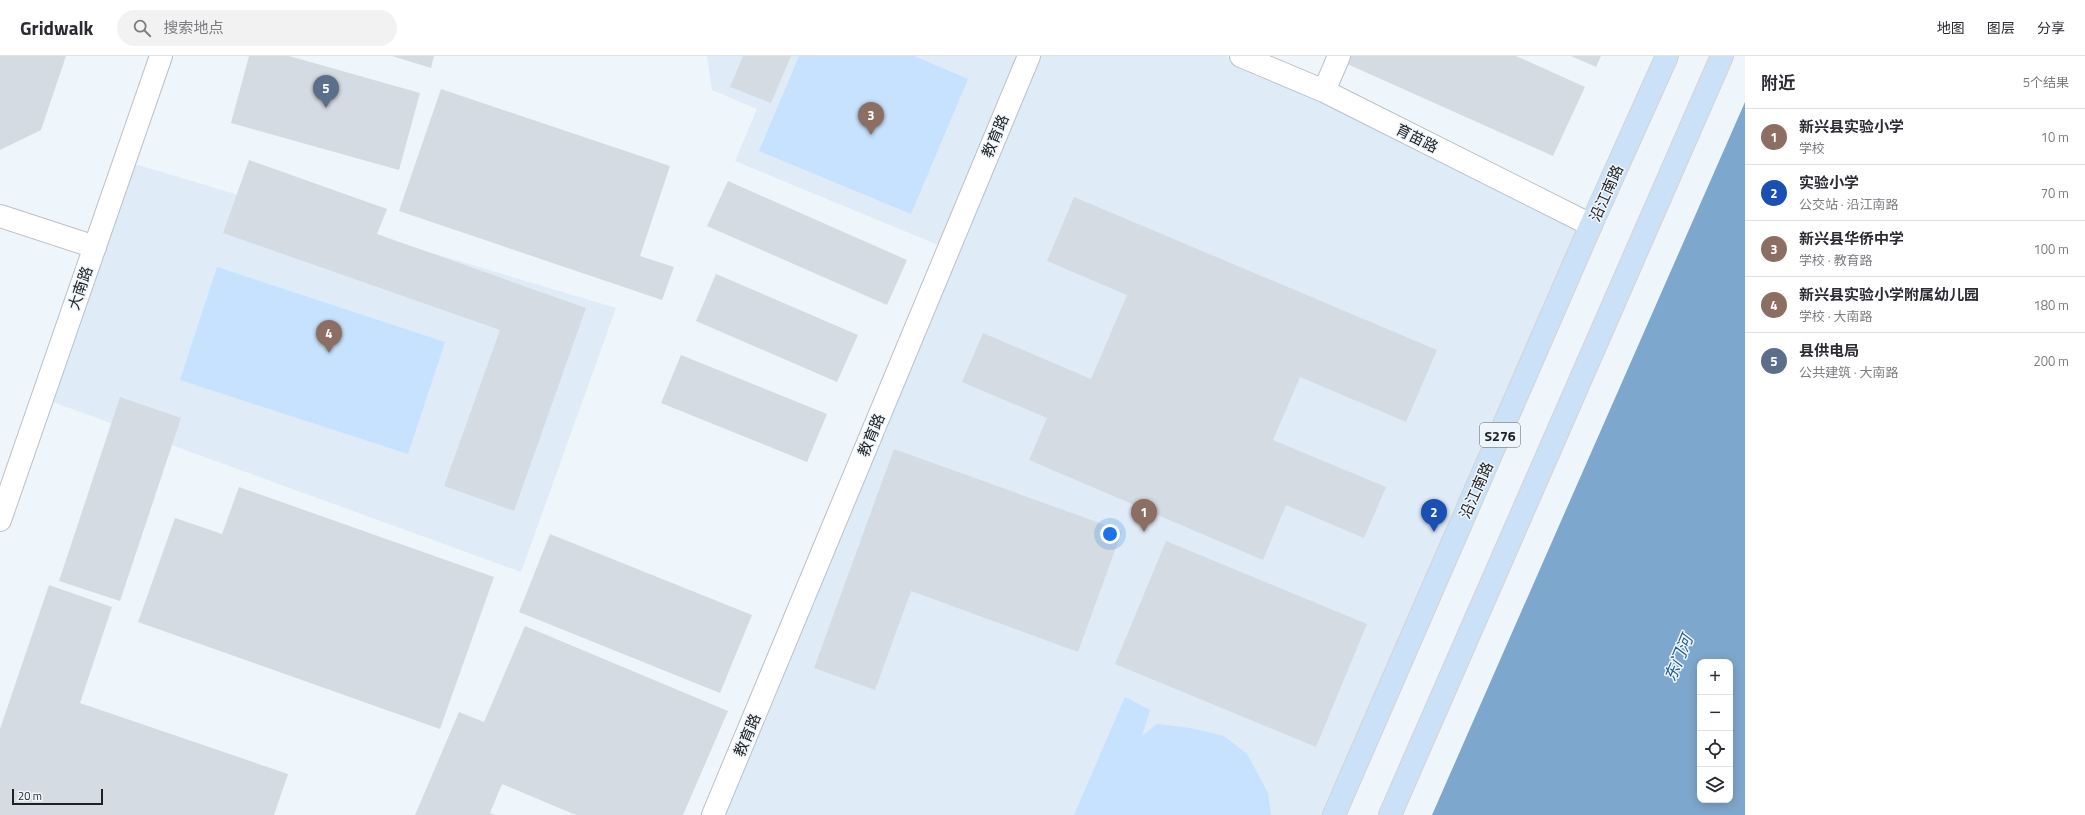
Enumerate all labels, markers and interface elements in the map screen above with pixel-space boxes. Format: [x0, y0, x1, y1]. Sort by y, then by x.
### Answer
search box [117, 10, 397, 46]
text: Gridwalk [20, 13, 93, 42]
text: 搜索地点 [163, 16, 223, 39]
icon: search [131, 17, 153, 39]
text: 地图 [1937, 17, 1965, 38]
text: 图层 [1987, 17, 2015, 38]
text: 分享 [2037, 17, 2065, 38]
text: 附近 [1761, 70, 1795, 96]
text: 5个结果 [2023, 72, 2069, 92]
pin: 5 [313, 75, 339, 108]
pin: 3 [858, 102, 884, 135]
street label: 教育路 [976, 111, 1014, 161]
text: 新兴县实验小学 [1799, 115, 1904, 138]
street label: 育苗路 [1392, 118, 1442, 158]
text: 1 [1770, 127, 1778, 147]
text: 10 m [2041, 127, 2069, 147]
text: 学校 [1799, 138, 1825, 158]
street label: 沿江南路 [1583, 161, 1629, 225]
text: 实验小学 [1799, 171, 1859, 194]
text: 2 [1770, 183, 1778, 203]
text: 70 m [2041, 183, 2069, 203]
text: 公交站 · 沿江南路 [1799, 194, 1899, 214]
text: 新兴县华侨中学 [1799, 227, 1904, 250]
text: 3 [1770, 239, 1778, 259]
text: 100 m [2033, 239, 2069, 259]
text: 学校 · 教育路 [1799, 250, 1873, 270]
street label: 大南路 [62, 263, 98, 313]
text: 新兴县实验小学附属幼儿园 [1799, 283, 1979, 306]
text: 4 [1770, 295, 1778, 315]
text: 180 m [2033, 295, 2069, 315]
text: 学校 · 大南路 [1799, 306, 1873, 326]
pin: 4 [316, 320, 342, 353]
text: 县供电局 [1799, 339, 1859, 362]
text: 5 [1770, 351, 1778, 371]
text: 200 m [2033, 351, 2069, 371]
text: 公共建筑 · 大南路 [1799, 362, 1899, 382]
street label: 教育路 [852, 410, 890, 460]
road number: S276 [1480, 423, 1520, 447]
street label: 沿江南路 [1453, 458, 1499, 522]
pin: 1 [1131, 499, 1157, 532]
pin: 2 [1421, 499, 1447, 532]
your location [1100, 524, 1120, 544]
water label: 东门河 [1658, 628, 1700, 685]
map controls [1697, 659, 1733, 803]
button: + [1697, 659, 1733, 695]
button: − [1697, 695, 1733, 731]
street label: 教育路 [728, 710, 766, 760]
button: locate [1697, 731, 1733, 767]
button: layers [1697, 767, 1733, 803]
scale bar [12, 787, 103, 806]
text: 20 m [18, 788, 42, 804]

